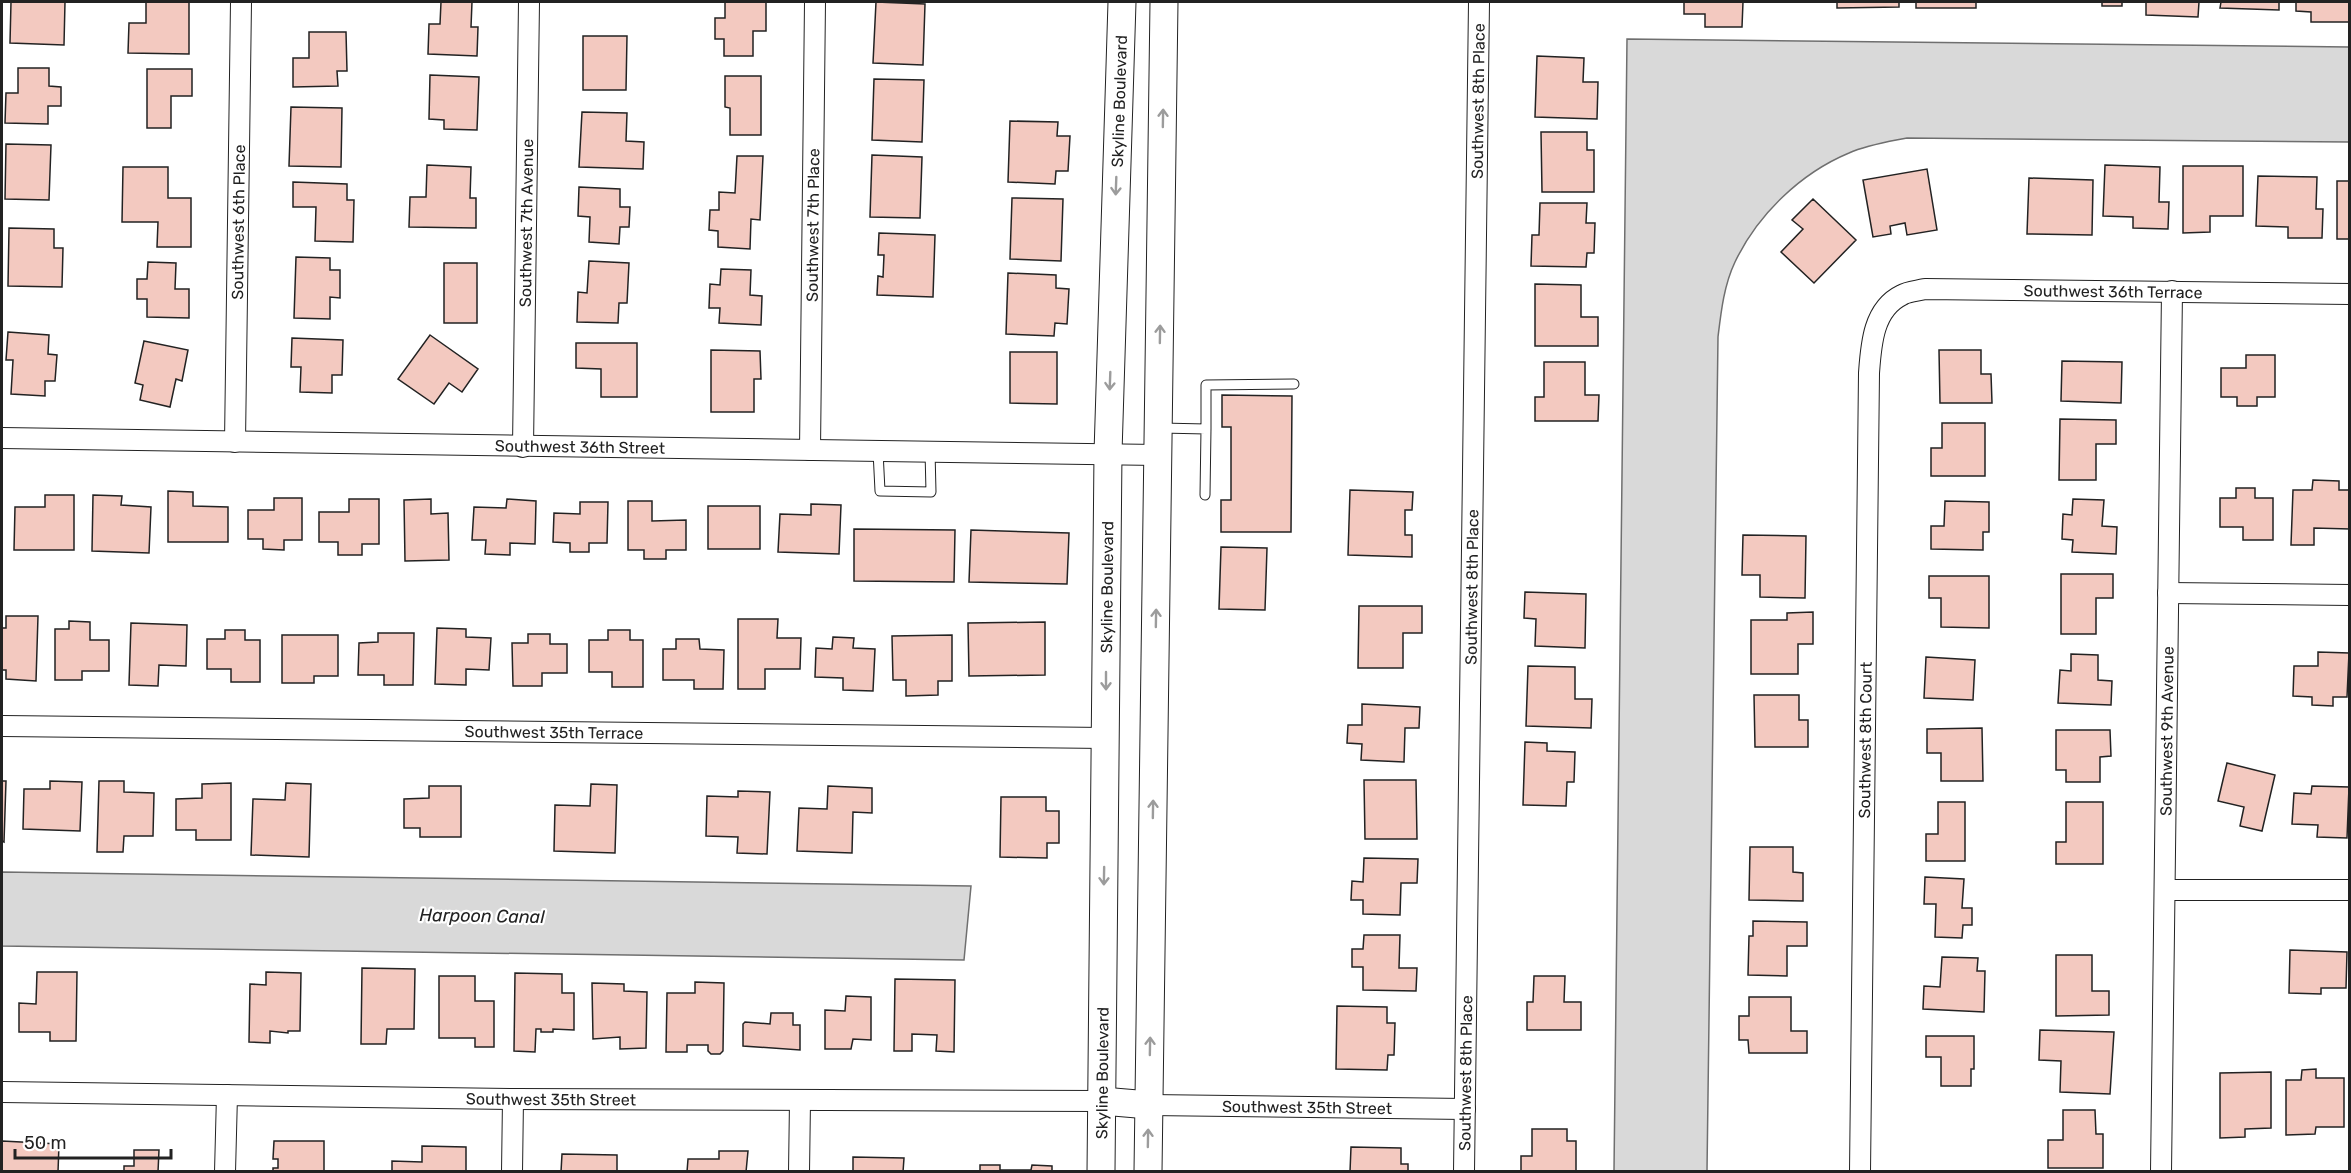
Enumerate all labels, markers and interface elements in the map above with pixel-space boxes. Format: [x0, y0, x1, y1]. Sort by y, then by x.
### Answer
street label: Southwest 8th Place [1468, 23, 1489, 179]
street label: Skyline Boulevard [1108, 35, 1131, 168]
one-way arrow [1157, 108, 1169, 128]
street label: Southwest 7th Avenue [516, 139, 537, 307]
street label: Southwest 6th Place [228, 144, 249, 300]
street label: Southwest 7th Place [803, 148, 823, 302]
one-way arrow [1110, 175, 1122, 195]
street label: Southwest 36th Terrace [2023, 281, 2203, 302]
one-way arrow [1154, 324, 1166, 344]
one-way arrow [1104, 370, 1116, 390]
street label: Southwest 36th Street [495, 436, 665, 458]
street label: Southwest 8th Place [1462, 509, 1482, 665]
street label: Skyline Boulevard [1097, 521, 1117, 653]
one-way arrow [1150, 608, 1162, 628]
street label: Southwest 9th Avenue [2156, 646, 2178, 816]
street label: Southwest 8th Court [1855, 662, 1876, 818]
one-way arrow [1100, 670, 1112, 690]
street label: Southwest 35th Terrace [465, 722, 643, 743]
one-way arrow [1147, 800, 1159, 820]
one-way arrow [1098, 865, 1110, 885]
water label: Harpoon Canal [419, 904, 545, 928]
street label: Southwest 8th Place [1455, 995, 1476, 1151]
street label: Skyline Boulevard [1092, 1007, 1113, 1139]
one-way arrow [1144, 1037, 1155, 1057]
street label: Southwest 35th Street [466, 1089, 636, 1109]
street label: Southwest 35th Street [1222, 1097, 1392, 1118]
scale bar [15, 1122, 171, 1160]
one-way arrow [1142, 1129, 1154, 1149]
text: 50 m [24, 1132, 67, 1154]

